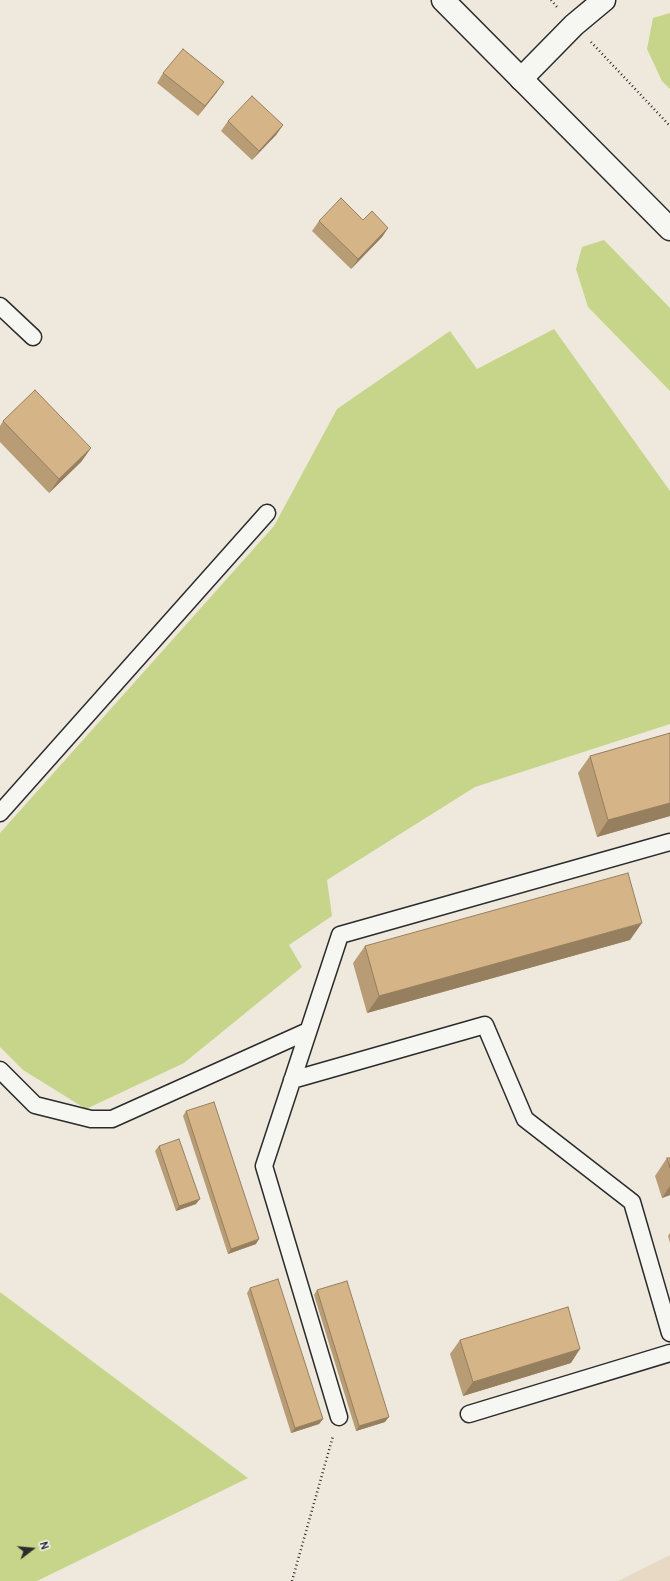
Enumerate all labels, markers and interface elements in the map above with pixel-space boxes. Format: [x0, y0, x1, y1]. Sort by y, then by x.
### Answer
north arrow [12, 1529, 52, 1569]
text: N [37, 1540, 51, 1551]

